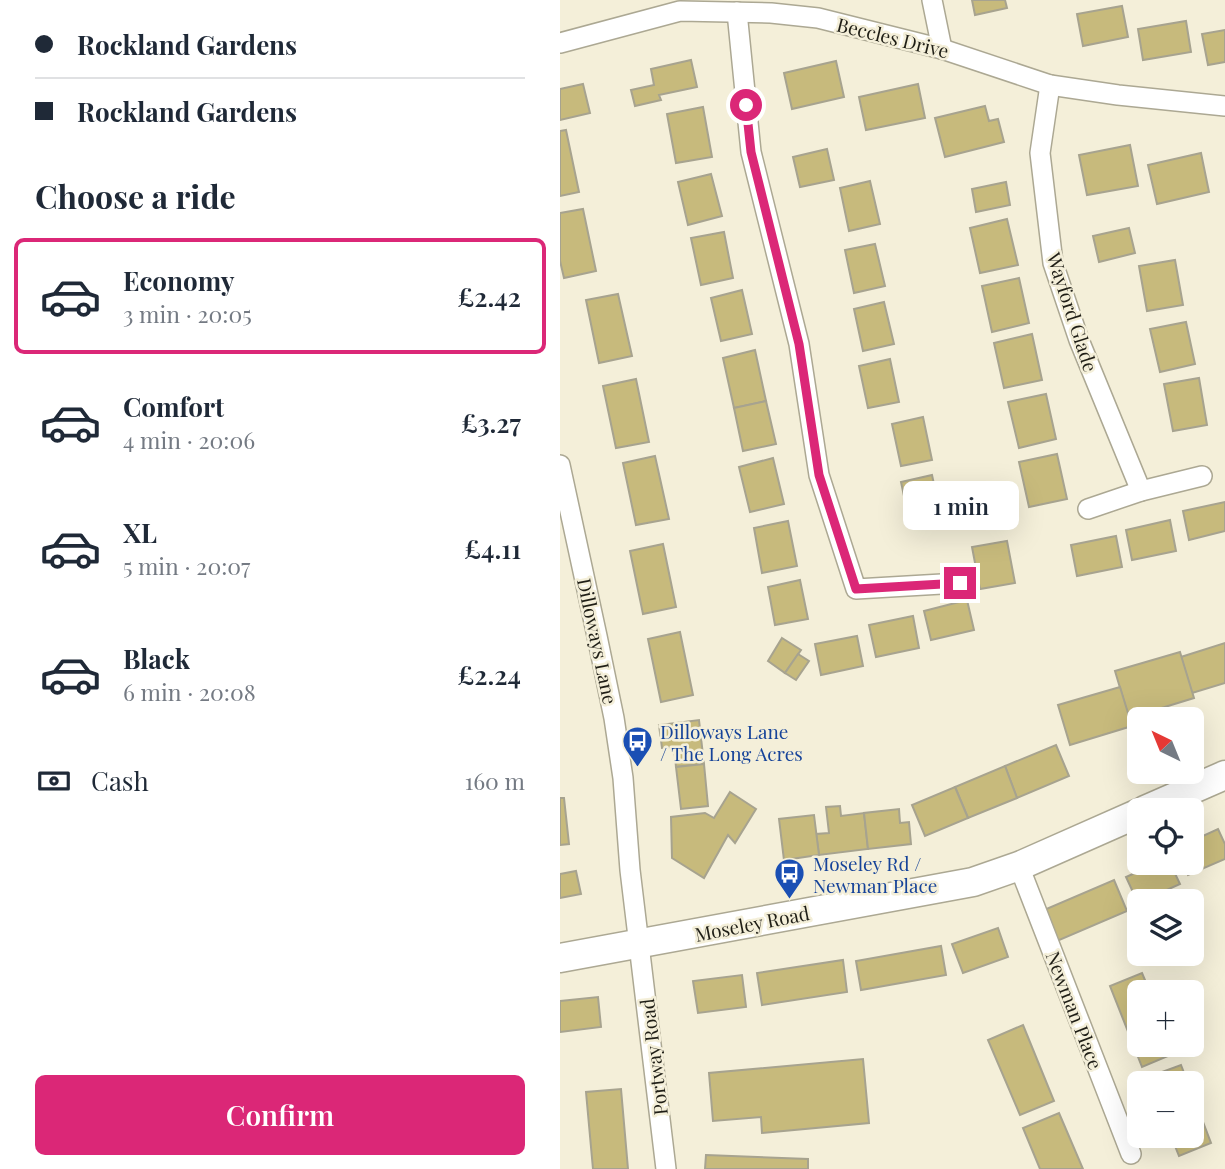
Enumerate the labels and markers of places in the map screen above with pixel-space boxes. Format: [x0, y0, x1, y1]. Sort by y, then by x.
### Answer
place label: Dilloways Lane / The Long Acres [660, 718, 803, 766]
bus stop icon: Dilloways Lane / The Long Acres [620, 725, 654, 769]
place label: Moseley Rd / Newman Place [813, 850, 937, 898]
bus stop icon: Moseley Rd / Newman Place [773, 857, 807, 901]

